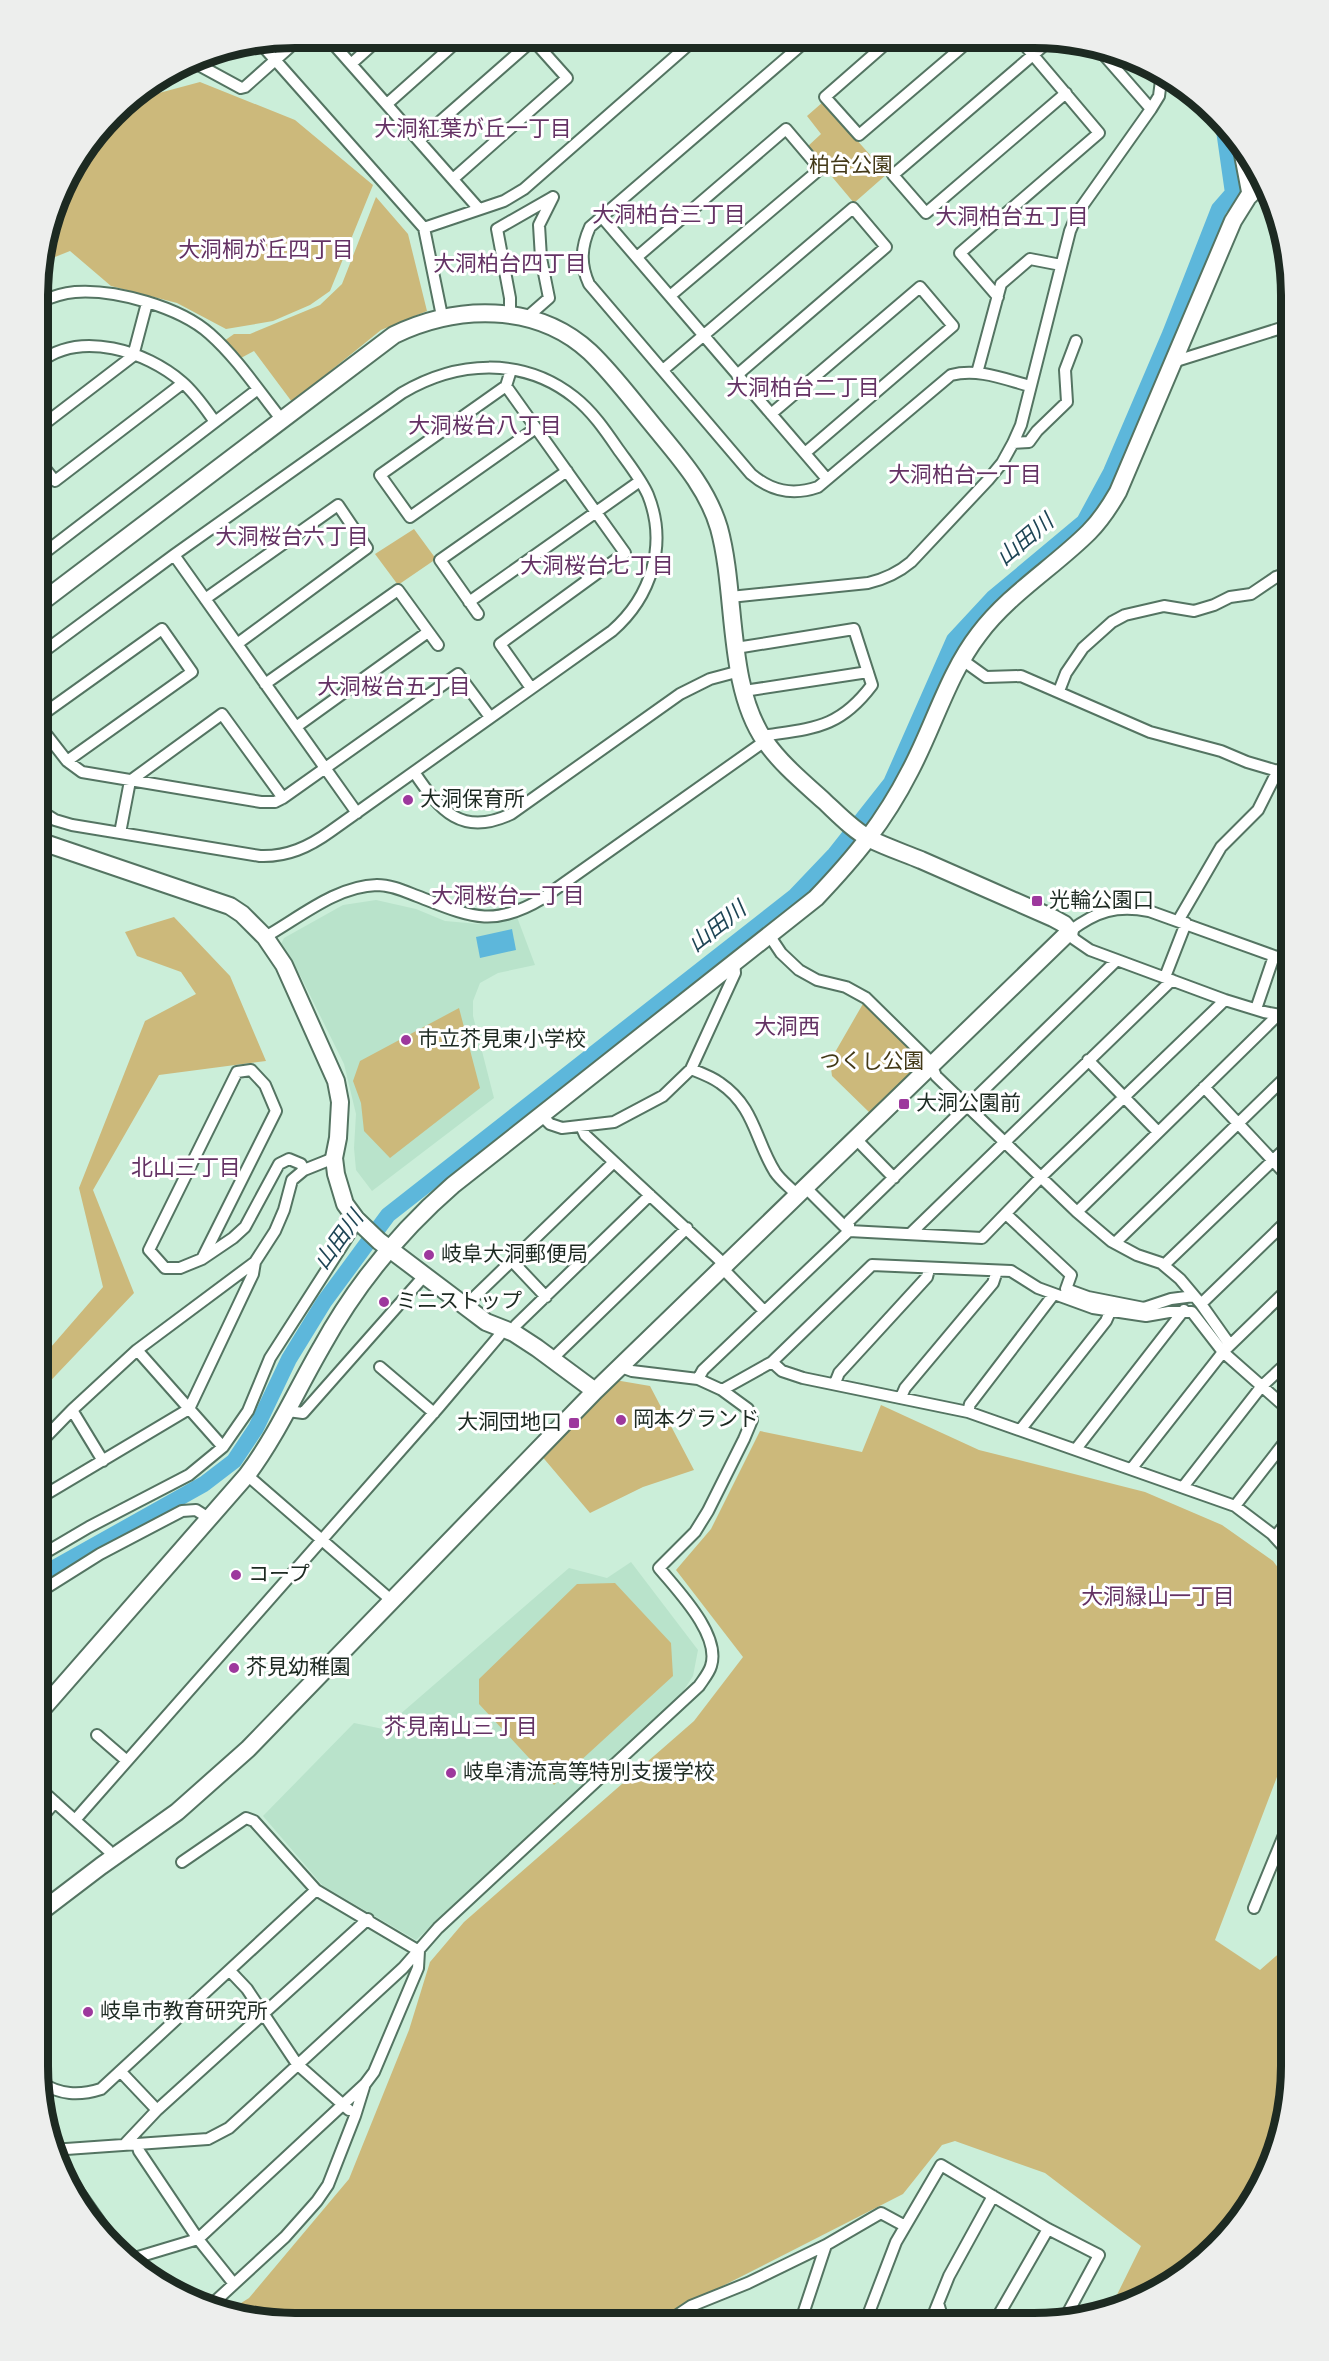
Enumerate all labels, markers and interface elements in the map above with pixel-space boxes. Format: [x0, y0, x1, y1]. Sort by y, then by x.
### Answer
district label: 大洞紅葉が丘一丁目 [374, 117, 572, 144]
park label: 柏台公園 [809, 153, 893, 180]
district label: 大洞柏台三丁目 [592, 203, 746, 230]
district label: 大洞柏台五丁目 [935, 205, 1089, 232]
district label: 大洞桐が丘四丁目 [178, 238, 354, 265]
district label: 大洞柏台四丁目 [433, 252, 587, 279]
district label: 大洞柏台二丁目 [726, 376, 880, 403]
district label: 大洞桜台八丁目 [408, 414, 562, 441]
district label: 大洞柏台一丁目 [888, 463, 1042, 490]
water label: 山田川 [992, 508, 1061, 573]
district label: 大洞桜台六丁目 [215, 525, 369, 552]
district label: 大洞桜台七丁目 [520, 554, 674, 581]
district label: 大洞桜台五丁目 [317, 675, 471, 702]
place label: 大洞保育所 [420, 787, 525, 814]
marker: 大洞保育所 [401, 793, 415, 807]
district label: 大洞桜台一丁目 [431, 884, 585, 911]
place label: 光輪公園口 [1049, 888, 1154, 915]
marker: 光輪公園口 [1030, 894, 1044, 908]
water label: 山田川 [684, 896, 754, 959]
district label: 大洞西 [754, 1015, 820, 1042]
place label: 市立芥見東小学校 [418, 1027, 586, 1054]
marker: 市立芥見東小学校 [399, 1033, 413, 1047]
park label: つくし公園 [820, 1049, 925, 1076]
place label: 大洞公園前 [916, 1091, 1021, 1118]
marker: 大洞公園前 [897, 1097, 911, 1111]
district label: 北山三丁目 [131, 1156, 241, 1183]
water label: 山田川 [310, 1205, 371, 1276]
place label: 岐阜大洞郵便局 [441, 1242, 588, 1269]
marker: 岐阜大洞郵便局 [422, 1248, 436, 1262]
place label: ミニストップ [396, 1289, 522, 1316]
marker: ミニストップ [377, 1295, 391, 1309]
place label: 岡本グランド [633, 1407, 759, 1434]
place label: 大洞団地口 [457, 1410, 562, 1437]
marker: 岡本グランド [614, 1413, 628, 1427]
marker: 大洞団地口 [567, 1416, 581, 1430]
place label: コープ [248, 1562, 310, 1589]
marker: コープ [229, 1568, 243, 1582]
district label: 大洞緑山一丁目 [1081, 1585, 1235, 1612]
place label: 芥見幼稚園 [246, 1655, 351, 1682]
marker: 芥見幼稚園 [227, 1661, 241, 1675]
district label: 芥見南山三丁目 [384, 1715, 538, 1742]
place label: 岐阜清流高等特別支援学校 [463, 1760, 715, 1787]
marker: 岐阜清流高等特別支援学校 [444, 1766, 458, 1780]
place label: 岐阜市教育研究所 [100, 1999, 268, 2026]
marker: 岐阜市教育研究所 [81, 2005, 95, 2019]

